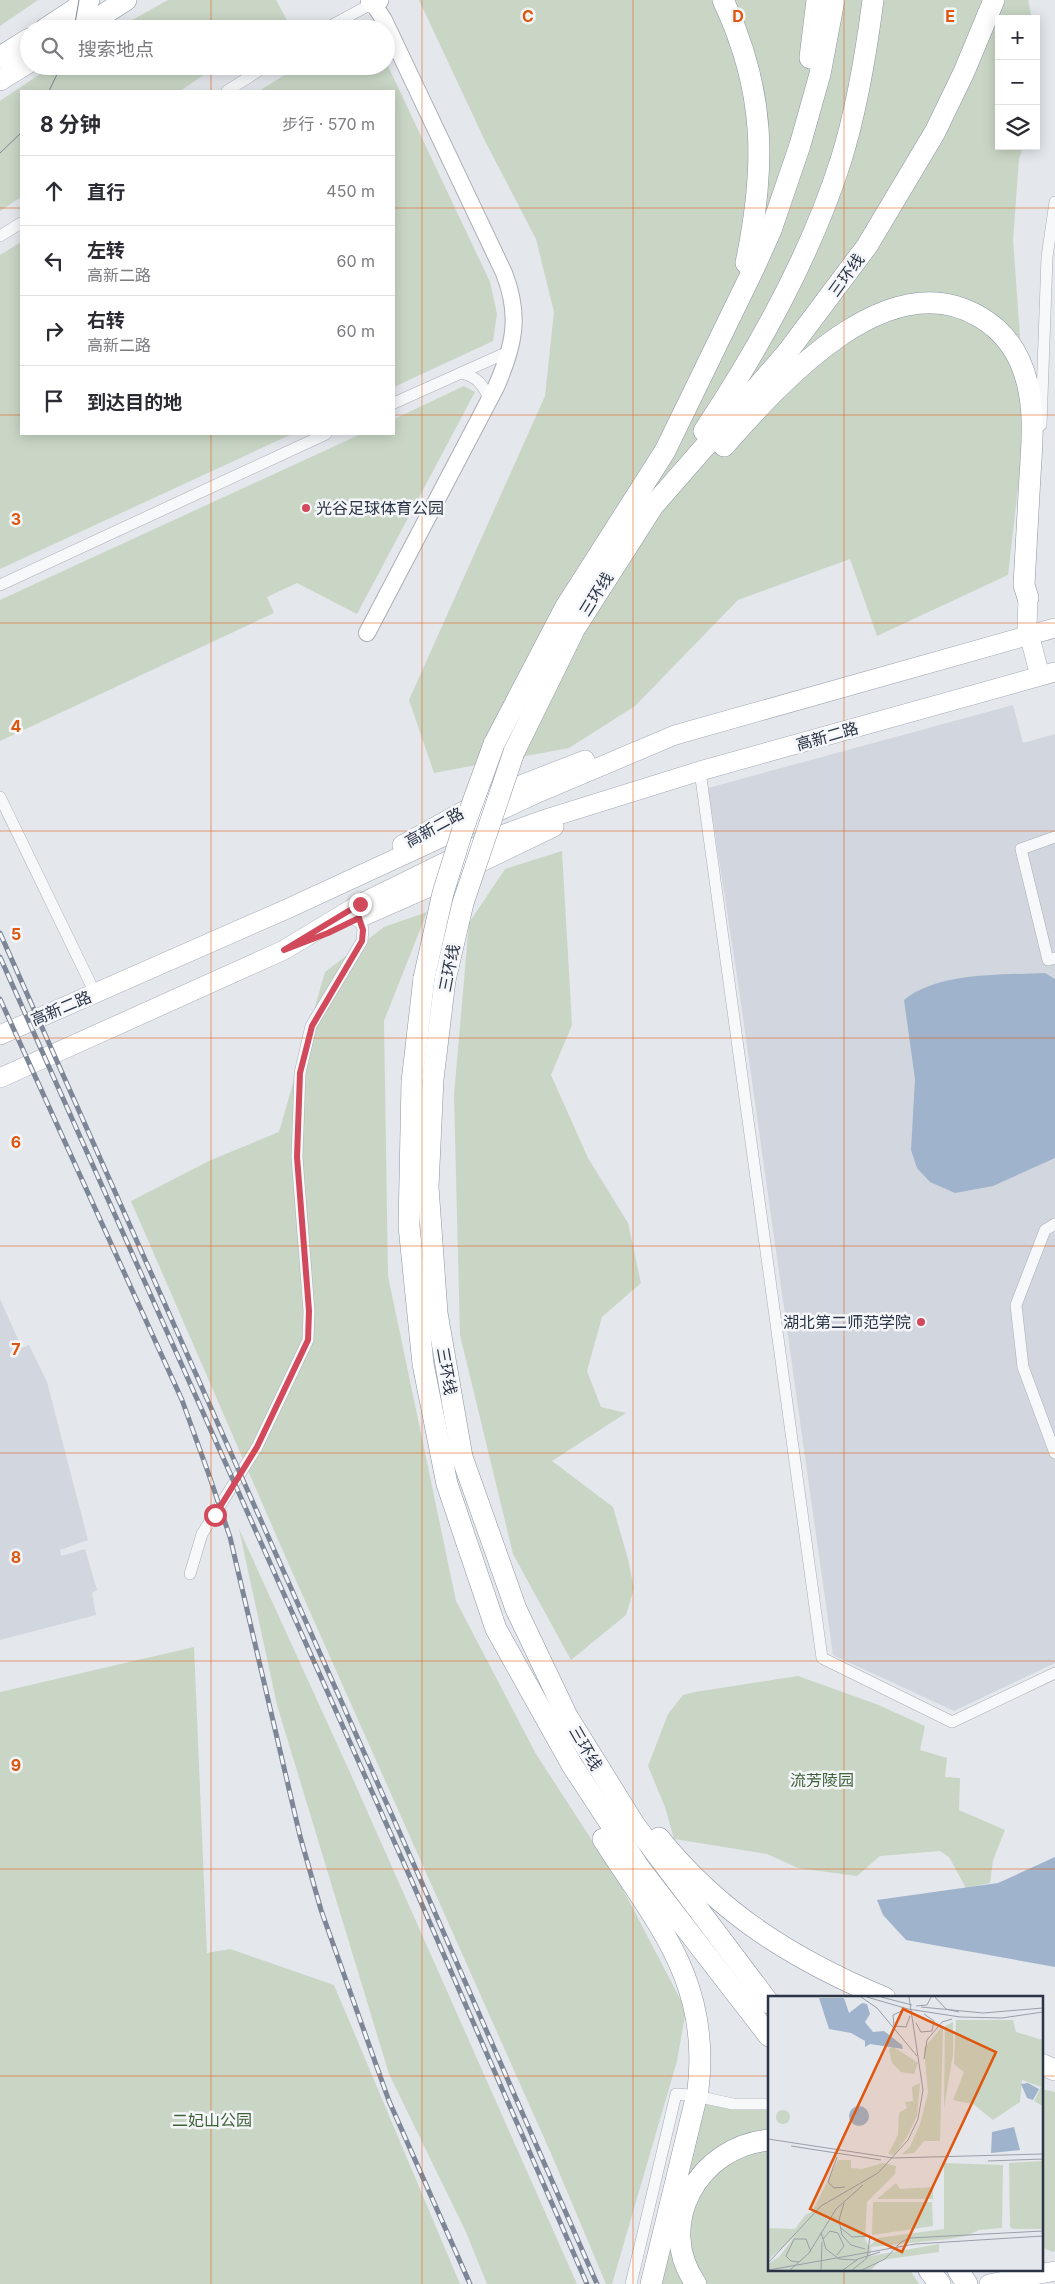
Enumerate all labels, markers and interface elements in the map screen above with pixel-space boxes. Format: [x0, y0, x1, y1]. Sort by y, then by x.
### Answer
text: C [522, 6, 534, 26]
text: D [732, 6, 744, 26]
text: E [945, 6, 955, 26]
map controls [995, 15, 1040, 150]
button: + [995, 15, 1040, 60]
search box [20, 20, 395, 75]
icon: search [38, 34, 66, 62]
text: 搜索地点 [78, 38, 154, 61]
button: − [995, 60, 1040, 105]
button: layers [995, 105, 1040, 150]
text: 8 分钟 [40, 112, 101, 137]
text: 步行 · 570 m [282, 114, 375, 134]
icon: ahead [40, 177, 68, 205]
text: 直行 [87, 181, 125, 204]
text: 450 m [326, 181, 375, 201]
text: 左转 [87, 239, 125, 262]
icon: left [40, 247, 68, 275]
street label: 三环线 [824, 250, 868, 300]
text: 60 m [336, 251, 375, 271]
text: 高新二路 [87, 265, 151, 285]
text: 右转 [87, 309, 125, 332]
icon: right [40, 317, 68, 345]
text: 60 m [336, 321, 375, 341]
text: 高新二路 [87, 335, 151, 355]
icon: arrive [40, 387, 68, 415]
text: 到达目的地 [87, 391, 182, 414]
place label: 光谷足球体育公园 [316, 498, 444, 518]
marker: 光谷足球体育公园 [300, 502, 312, 514]
text: 3 [11, 509, 21, 529]
street label: 三环线 [575, 568, 617, 620]
text: 4 [11, 716, 22, 736]
street label: 高新二路 [793, 718, 861, 754]
street label: 高新二路 [401, 803, 467, 851]
route end [349, 893, 372, 916]
text: 5 [11, 924, 21, 944]
street label: 三环线 [435, 943, 463, 993]
street label: 高新二路 [28, 986, 94, 1030]
text: 6 [11, 1132, 21, 1152]
place label: 湖北第二师范学院 [783, 1312, 911, 1332]
marker: 湖北第二师范学院 [915, 1316, 927, 1328]
text: 7 [11, 1339, 21, 1359]
street label: 三环线 [433, 1346, 461, 1396]
route start [204, 1504, 227, 1527]
text: 8 [11, 1547, 21, 1567]
street label: 三环线 [565, 1722, 607, 1774]
text: 9 [11, 1755, 21, 1775]
park label: 流芳陵园 [790, 1770, 854, 1790]
inset map [768, 1996, 1042, 2272]
park label: 二妃山公园 [172, 2110, 252, 2130]

